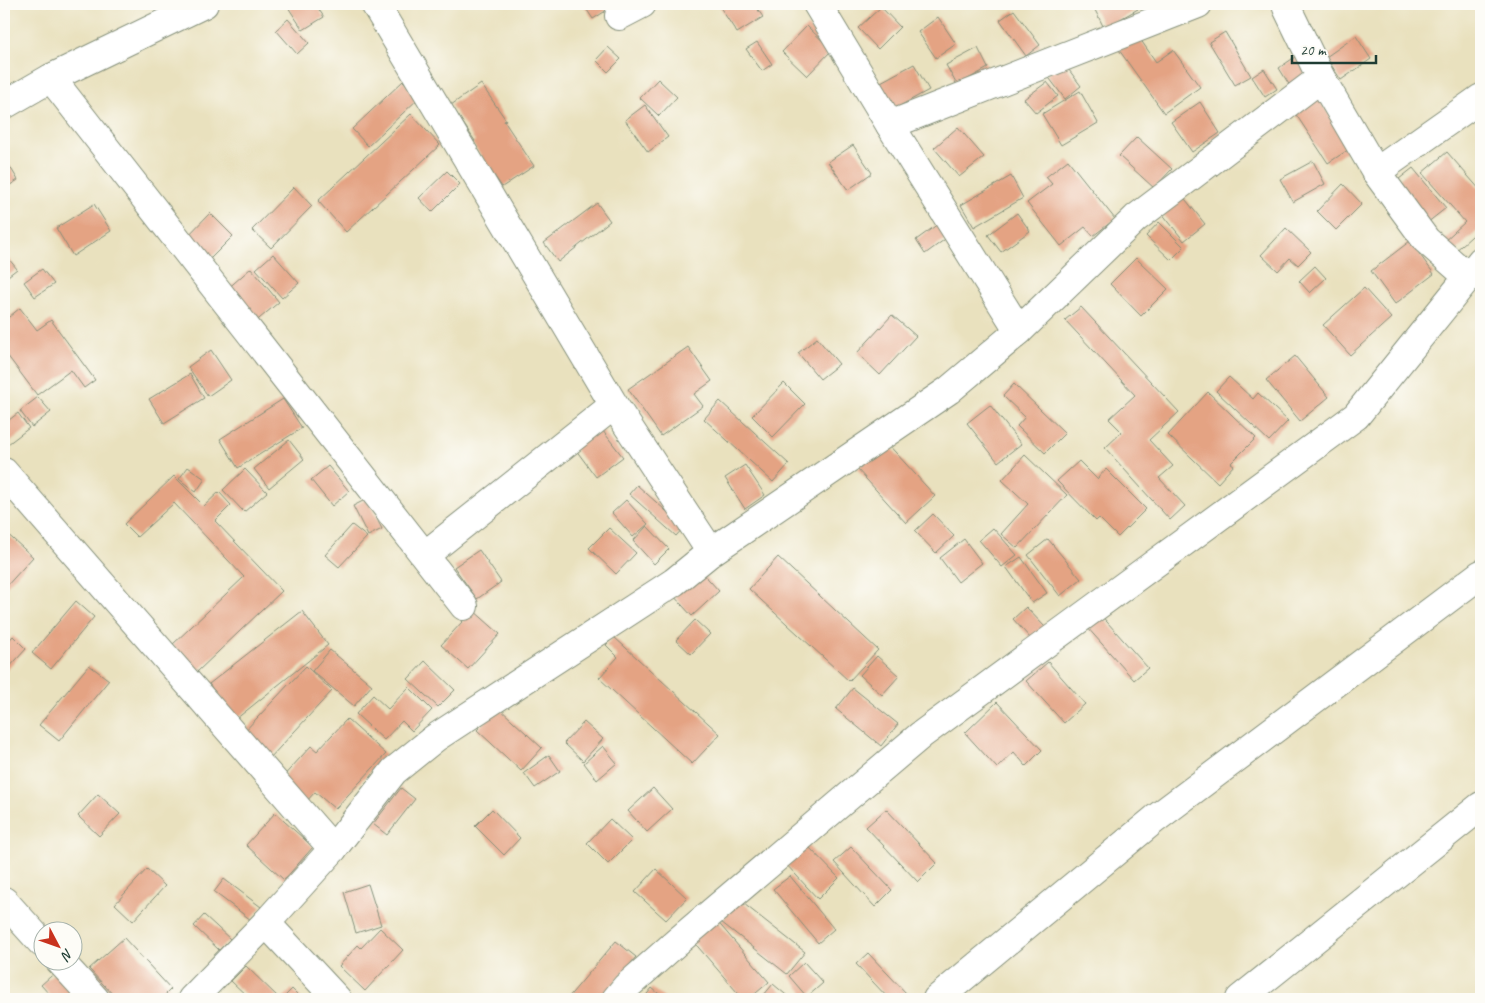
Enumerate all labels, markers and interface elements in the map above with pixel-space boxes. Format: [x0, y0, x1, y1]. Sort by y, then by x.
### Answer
scale bar [1292, 32, 1376, 64]
text: 20 m [1300, 41, 1327, 60]
north arrow [32, 920, 82, 970]
text: N [57, 945, 77, 965]

